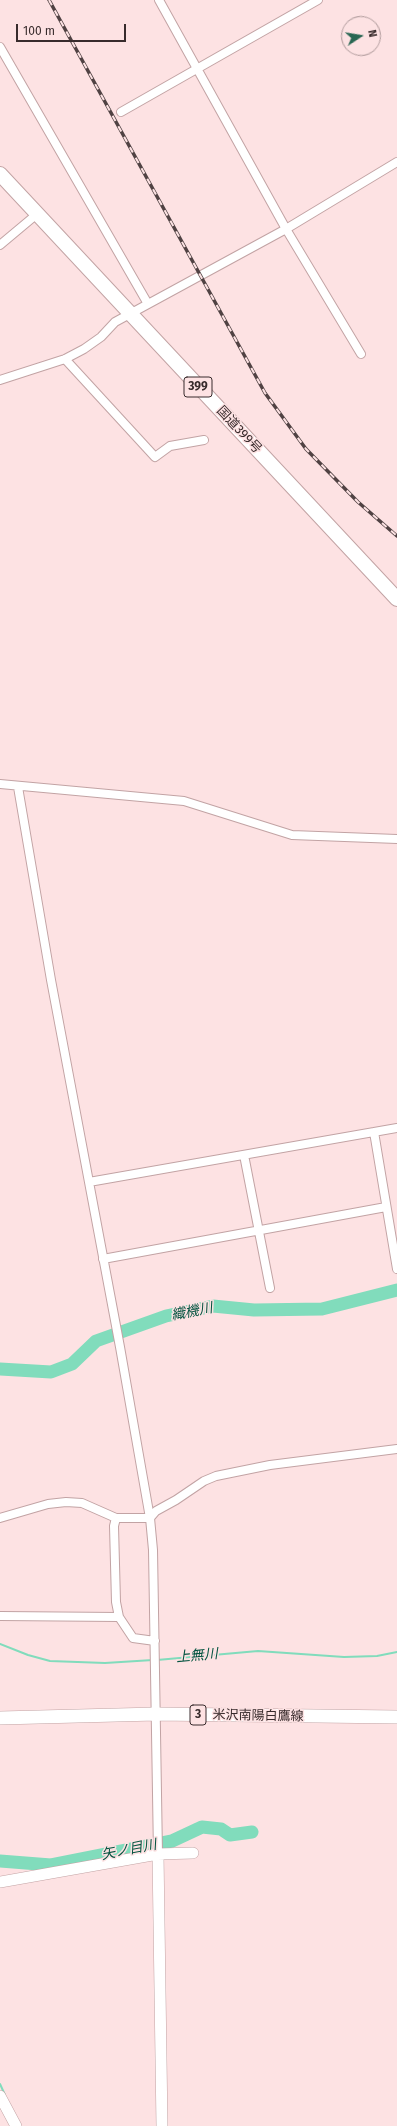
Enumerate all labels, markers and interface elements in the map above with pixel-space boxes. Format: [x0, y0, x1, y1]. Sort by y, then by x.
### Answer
scale bar [18, 16, 128, 42]
north arrow [341, 16, 381, 56]
text: 100 m [23, 24, 55, 38]
text: N [365, 29, 379, 39]
road number: 399 [184, 377, 212, 397]
street label: 国道399号 [213, 403, 265, 457]
water label: 織機川 [170, 1300, 214, 1324]
water label: 上無川 [175, 1646, 219, 1666]
road number: 3 [190, 1705, 206, 1725]
street label: 米沢南陽白鷹線 [212, 1707, 304, 1725]
water label: 矢ノ目川 [100, 1836, 158, 1864]

